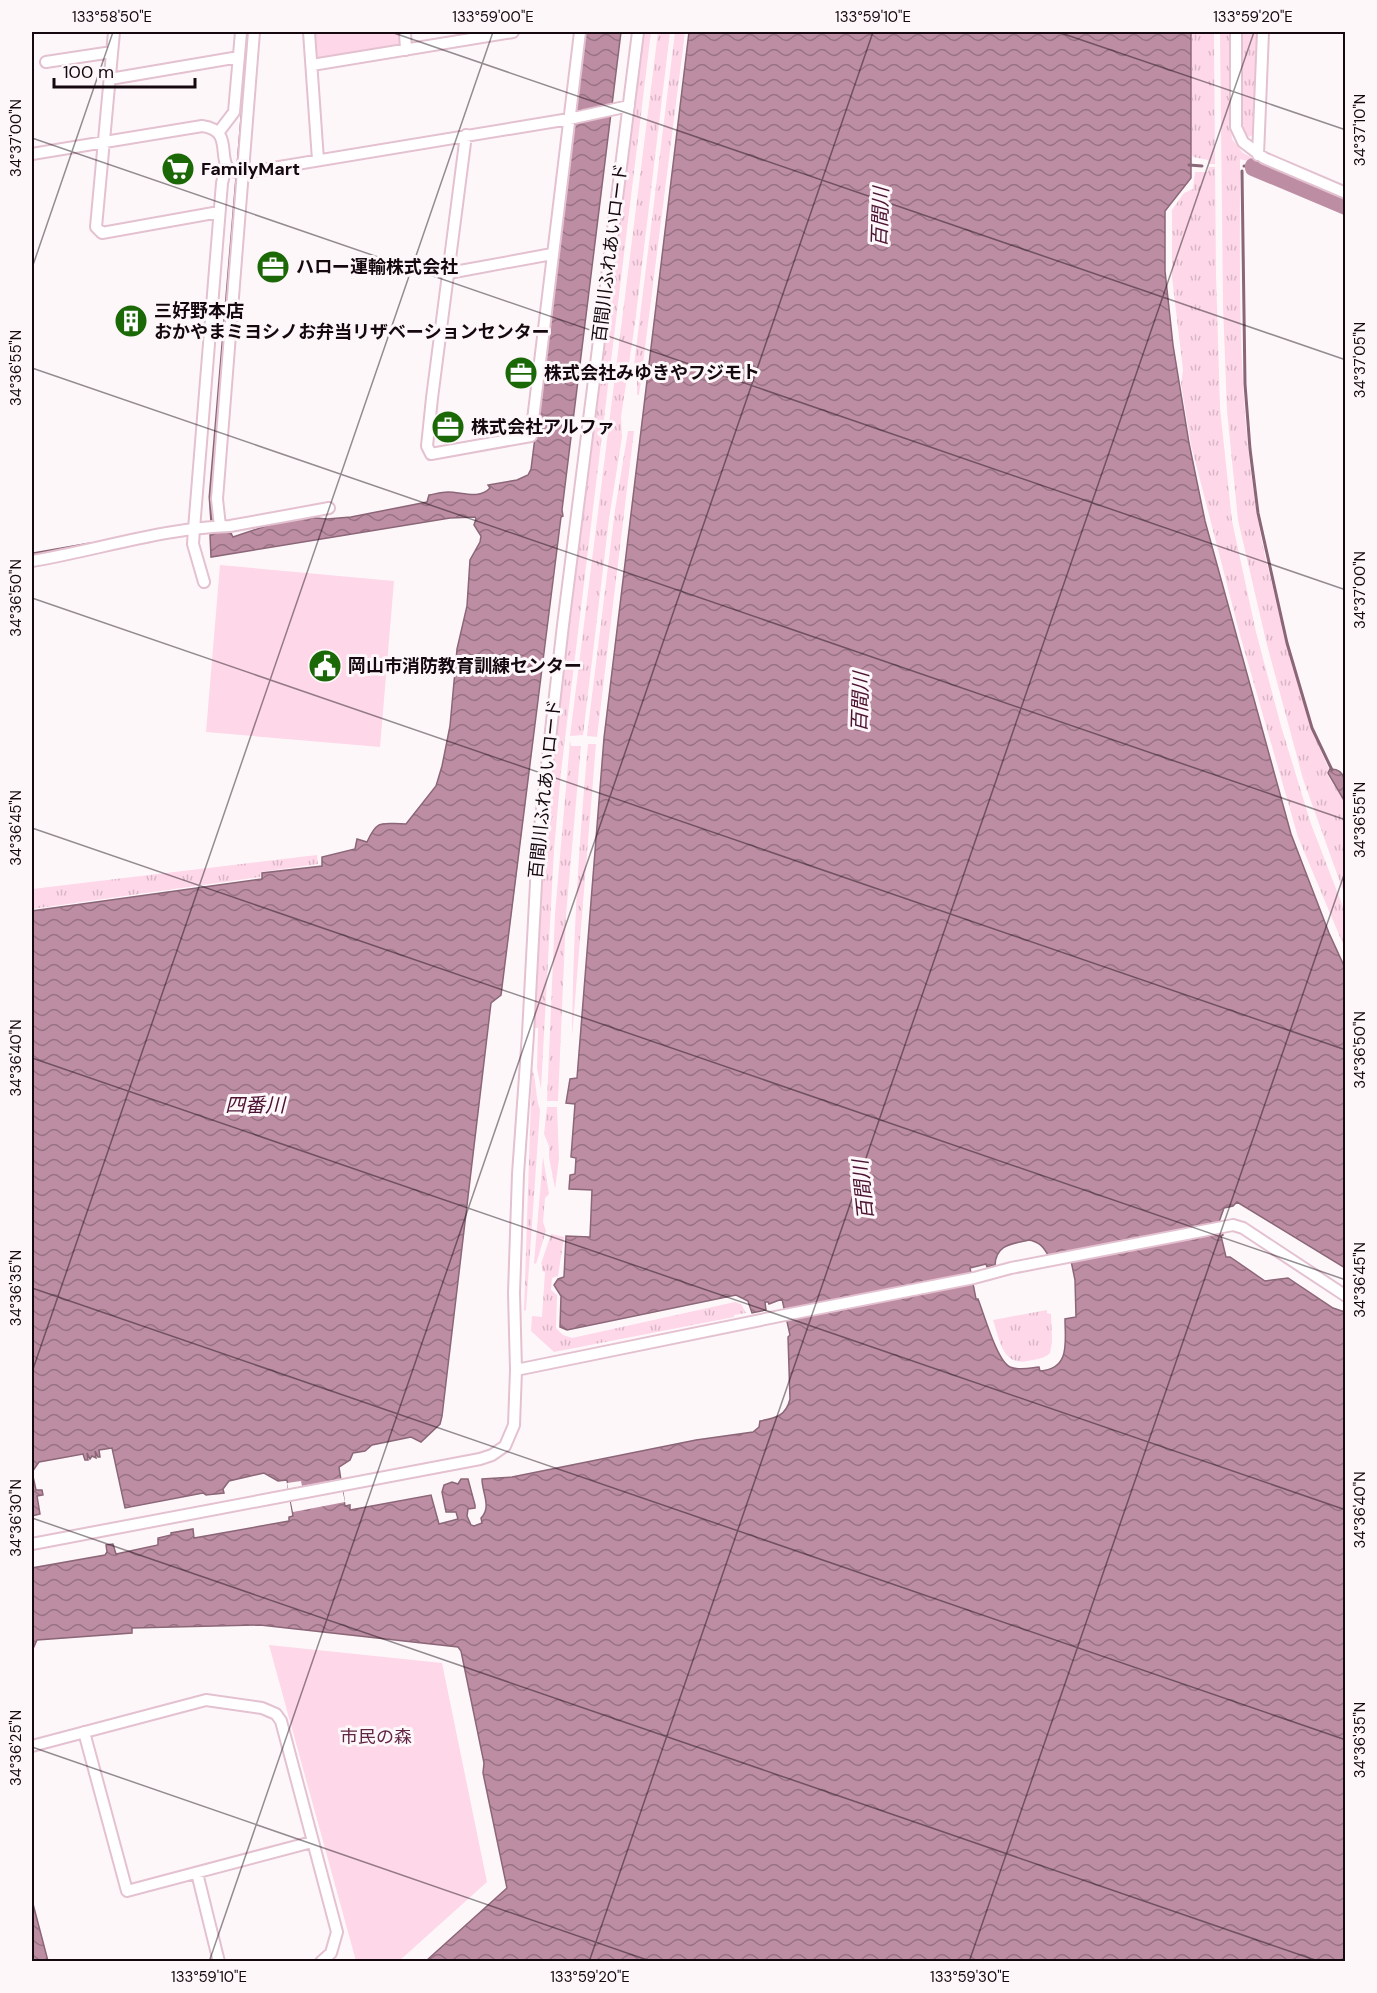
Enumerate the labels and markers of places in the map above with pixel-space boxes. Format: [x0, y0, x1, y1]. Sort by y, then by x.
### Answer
supermarket icon: FamilyMart [160, 151, 196, 187]
place label: FamilyMart [201, 157, 300, 181]
office icon: ハロー運輸株式会社 [255, 249, 291, 285]
place label: ハロー運輸株式会社 [296, 255, 458, 279]
place label: 三好野本店 おかやまミヨシノお弁当リザベーションセンター [154, 299, 550, 344]
building icon: 三好野本店 おかやまミヨシノお弁当リザベーションセンター [113, 303, 149, 339]
office icon: 株式会社みゆきやフジモト [503, 355, 539, 391]
place label: 株式会社みゆきやフジモト [544, 361, 760, 385]
office icon: 株式会社アルファ [430, 409, 466, 445]
place label: 株式会社アルファ [471, 415, 615, 439]
public building icon: 岡山市消防教育訓練センター [307, 648, 343, 684]
place label: 岡山市消防教育訓練センター [348, 654, 582, 678]

